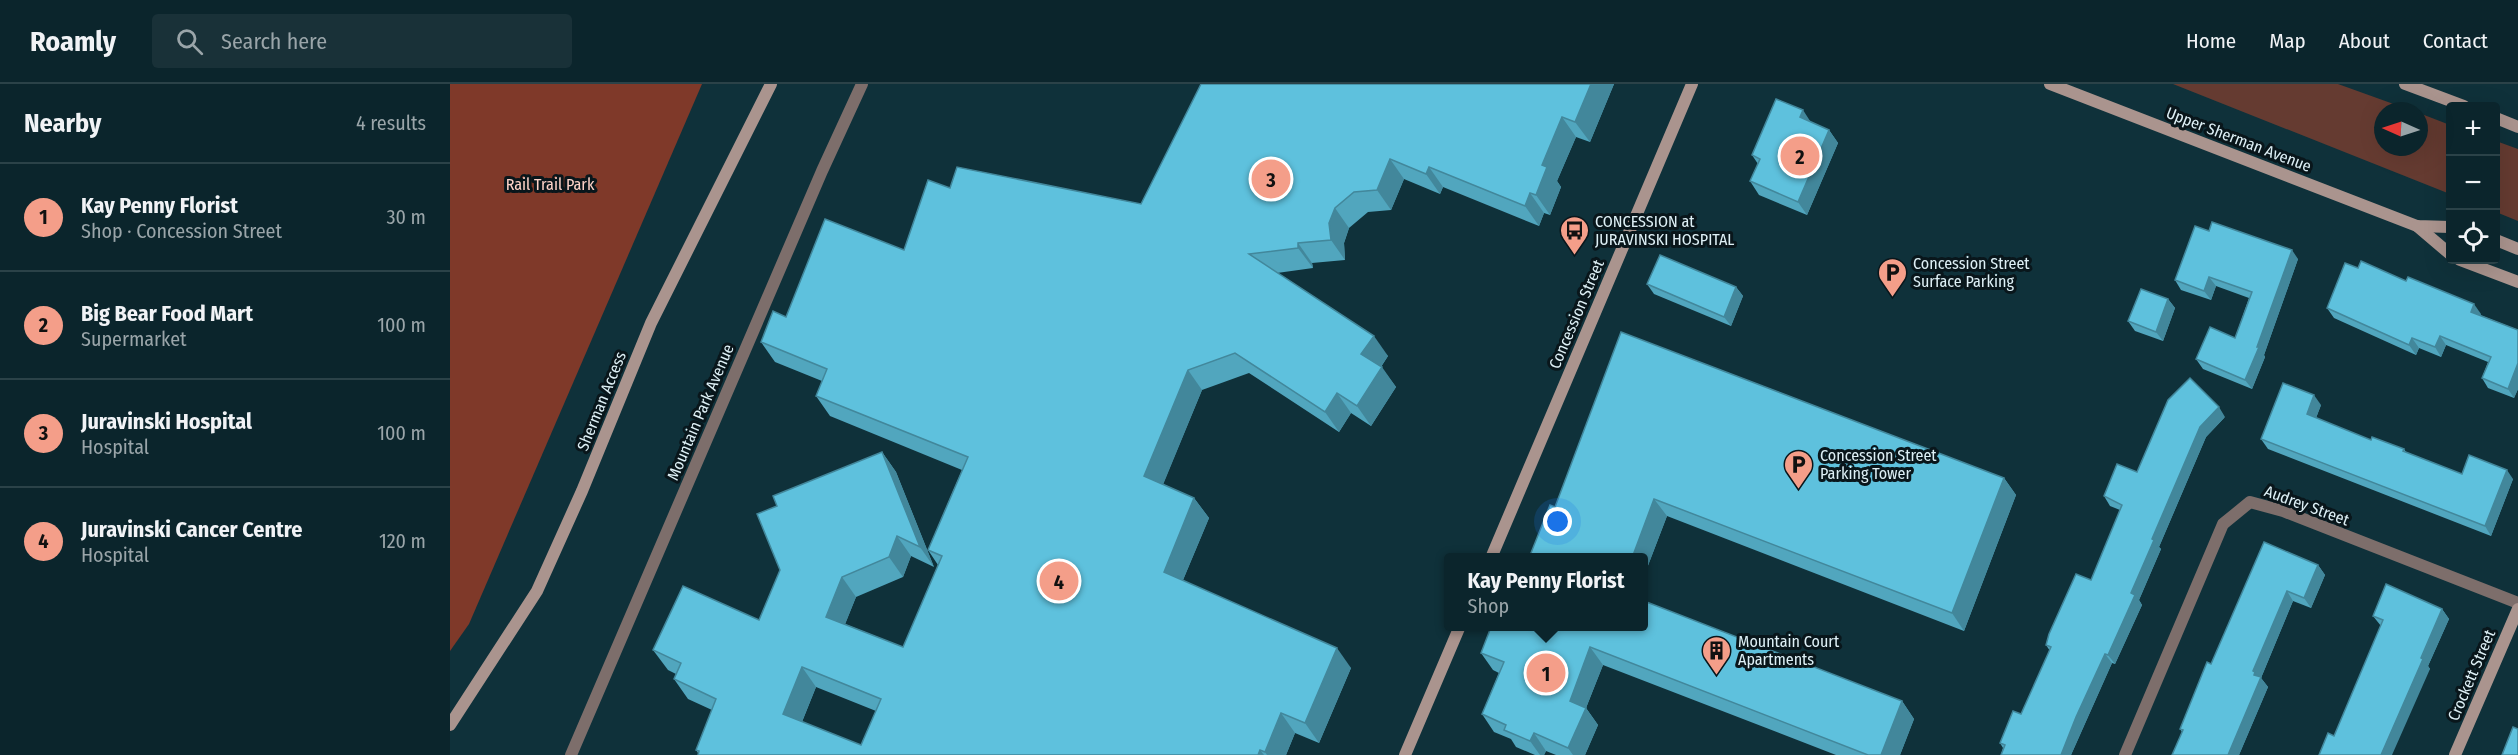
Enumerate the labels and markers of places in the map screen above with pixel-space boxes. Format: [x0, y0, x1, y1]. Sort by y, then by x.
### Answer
pin: 2 [1780, 134, 1820, 178]
pin: 3 [1252, 156, 1290, 202]
place label: CONCESSION at JURAVINSKI HOSPITAL [1595, 212, 1734, 249]
bus stop icon: CONCESSION at JURAVINSKI HOSPITAL [1558, 214, 1590, 256]
place label: Concession Street Surface Parking [1913, 254, 2030, 291]
parking icon: Concession Street Surface Parking [1876, 256, 1908, 298]
place label: Concession Street Parking Tower [1820, 446, 1937, 483]
parking icon: Concession Street Parking Tower [1783, 448, 1815, 490]
pin: 4 [1040, 558, 1078, 604]
place label: Mountain Court Apartments [1738, 632, 1840, 669]
building icon: Mountain Court Apartments [1701, 634, 1733, 676]
pin: 1 [1526, 650, 1566, 696]

